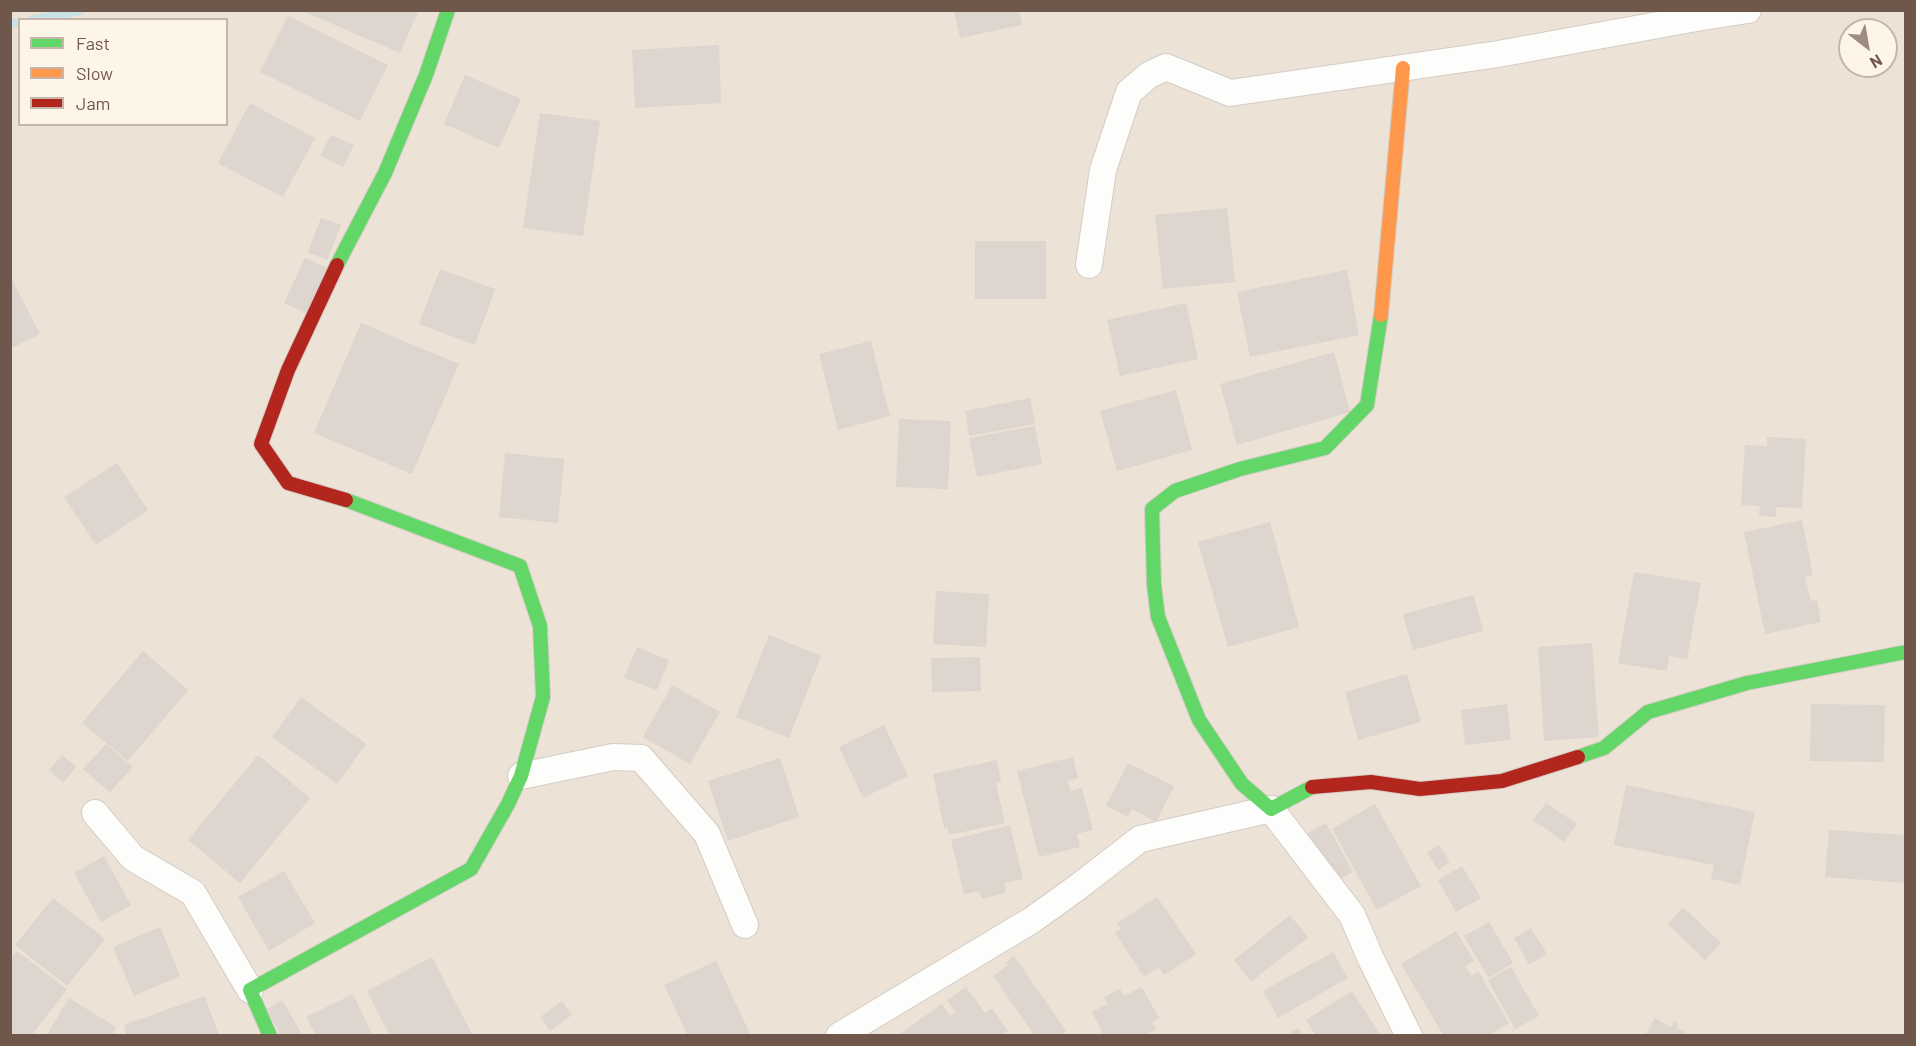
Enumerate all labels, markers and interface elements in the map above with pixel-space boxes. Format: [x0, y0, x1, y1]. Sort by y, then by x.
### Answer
legend [18, 18, 228, 126]
north arrow [1838, 18, 1898, 78]
text: Fast [76, 32, 110, 54]
text: N [1867, 51, 1886, 73]
text: Slow [76, 62, 113, 84]
text: Jam [76, 92, 110, 114]

